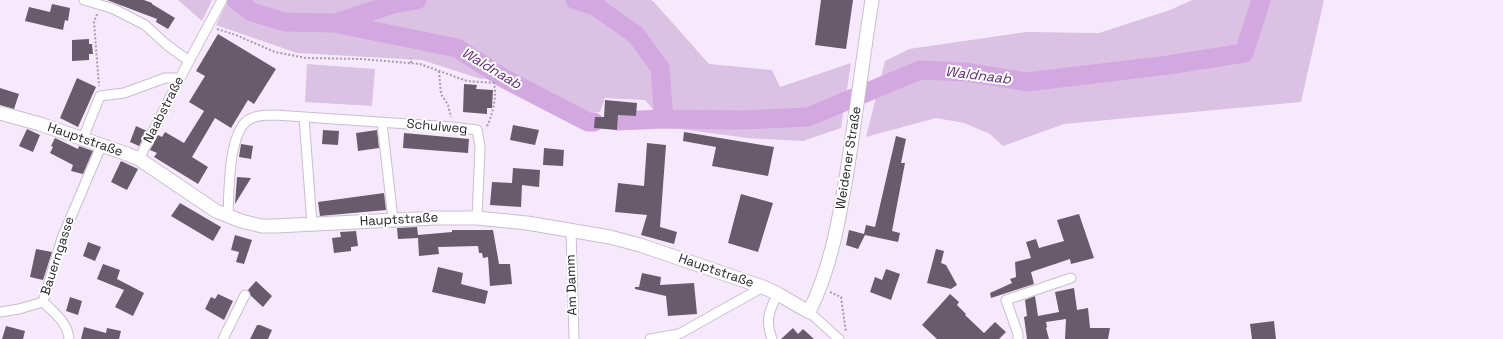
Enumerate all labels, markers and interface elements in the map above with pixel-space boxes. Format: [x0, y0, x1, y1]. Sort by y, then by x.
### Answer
water label: Waldnaab [458, 45, 524, 93]
water label: Waldnaab [944, 64, 1012, 88]
street label: Naabstraße [141, 74, 187, 146]
street label: Weidener Straße [833, 105, 865, 211]
street label: Schulweg [406, 117, 468, 137]
street label: Hauptstraße [45, 120, 125, 160]
street label: Hauptstraße [359, 210, 439, 230]
street label: Bauerngasse [38, 215, 78, 297]
street label: Hauptstraße [676, 251, 756, 291]
street label: Am Damm [563, 254, 581, 316]

